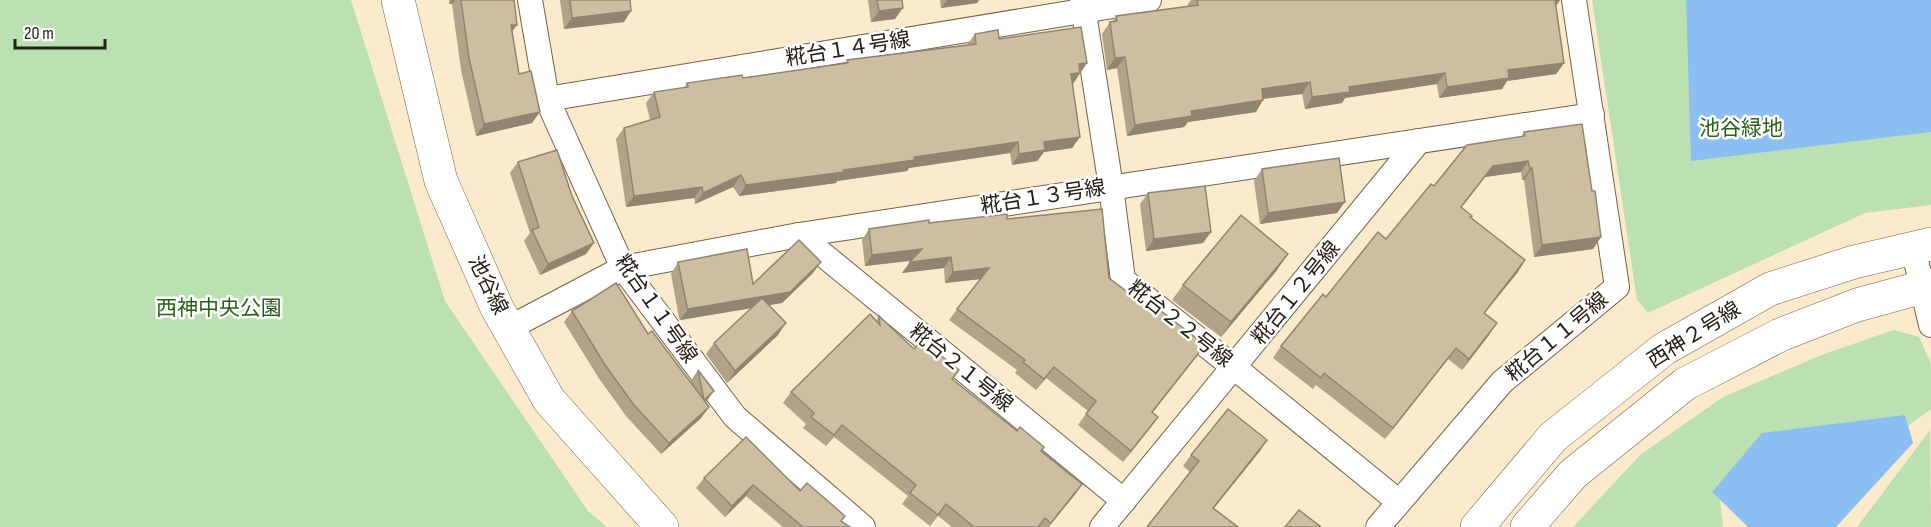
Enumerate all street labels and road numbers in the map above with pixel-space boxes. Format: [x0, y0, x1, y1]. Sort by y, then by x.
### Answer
street label: 糀台１４号線 [784, 27, 912, 71]
street label: 糀台１３号線 [979, 175, 1107, 219]
street label: 糀台１２号線 [1247, 236, 1345, 350]
street label: 糀台１１号線 [610, 250, 702, 368]
street label: 池谷線 [463, 251, 513, 319]
street label: 糀台２２号線 [1123, 275, 1237, 373]
street label: 糀台１１号線 [1501, 287, 1613, 387]
street label: 西神２号線 [1643, 297, 1745, 373]
street label: 糀台２１号線 [904, 319, 1018, 417]

